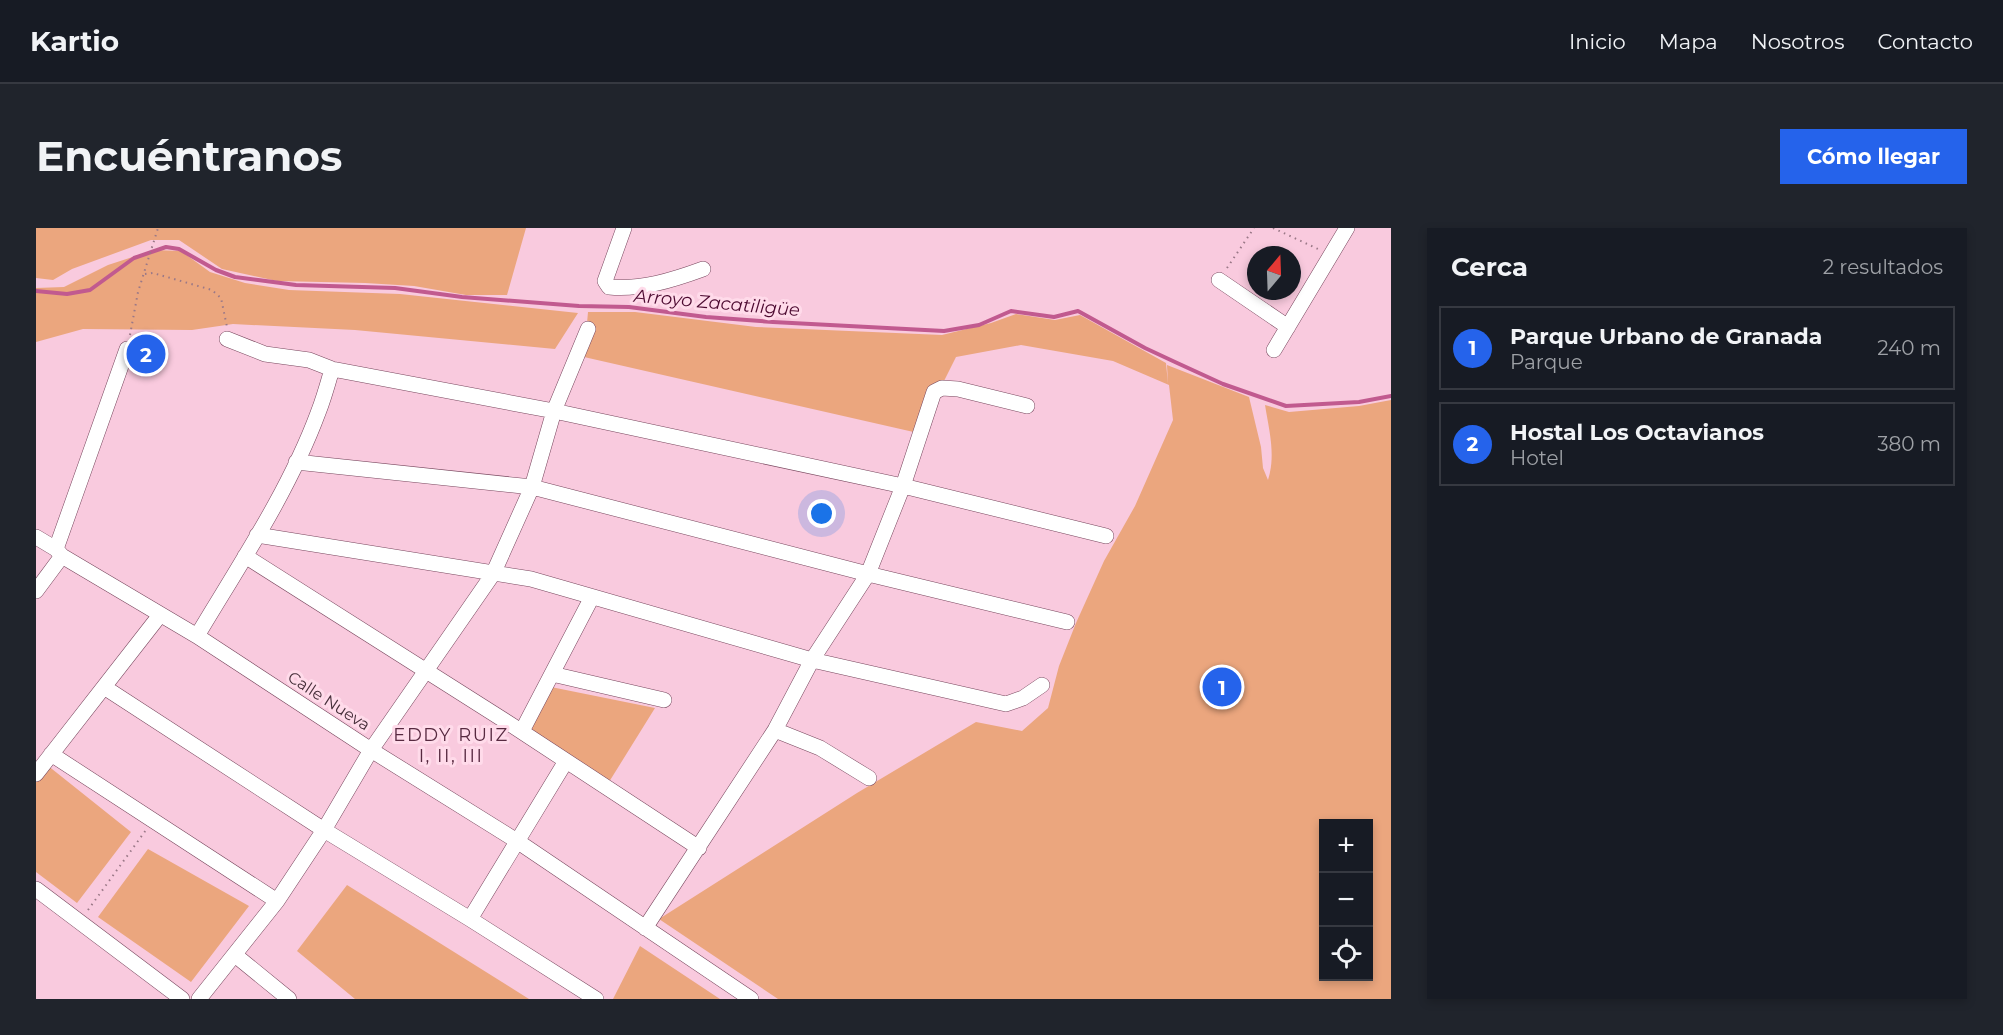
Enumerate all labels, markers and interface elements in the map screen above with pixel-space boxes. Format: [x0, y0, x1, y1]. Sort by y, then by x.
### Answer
text: Kartio [30, 24, 119, 58]
text: Inicio [1569, 29, 1626, 54]
text: Mapa [1659, 29, 1718, 54]
text: Nosotros [1751, 29, 1844, 54]
text: Contacto [1877, 29, 1973, 54]
button: Cómo llegar [1780, 129, 1967, 184]
text: Encuéntranos [36, 130, 342, 182]
north arrow [1247, 246, 1301, 300]
text: Cerca [1451, 251, 1528, 283]
text: 2 resultados [1823, 255, 1943, 279]
water label: Arroyo Zacatiligüe [632, 285, 801, 321]
text: Parque Urbano de Granada [1510, 323, 1822, 350]
pin: 2 [126, 332, 166, 376]
text: 1 [1469, 336, 1476, 360]
text: 240 m [1877, 336, 1941, 360]
text: Parque [1510, 350, 1583, 374]
text: Hostal Los Octavianos [1510, 419, 1764, 446]
text: 2 [1467, 432, 1478, 456]
text: 380 m [1877, 432, 1941, 456]
text: Hotel [1510, 446, 1564, 470]
your location [807, 499, 836, 528]
pin: 1 [1202, 664, 1242, 710]
street label: Calle Nueva [284, 667, 374, 735]
district label: EDDY RUIZ I, II, III [393, 724, 509, 767]
map controls [1319, 819, 1373, 981]
button: + [1319, 819, 1373, 873]
button: − [1319, 873, 1373, 927]
button: locate [1319, 927, 1373, 981]

